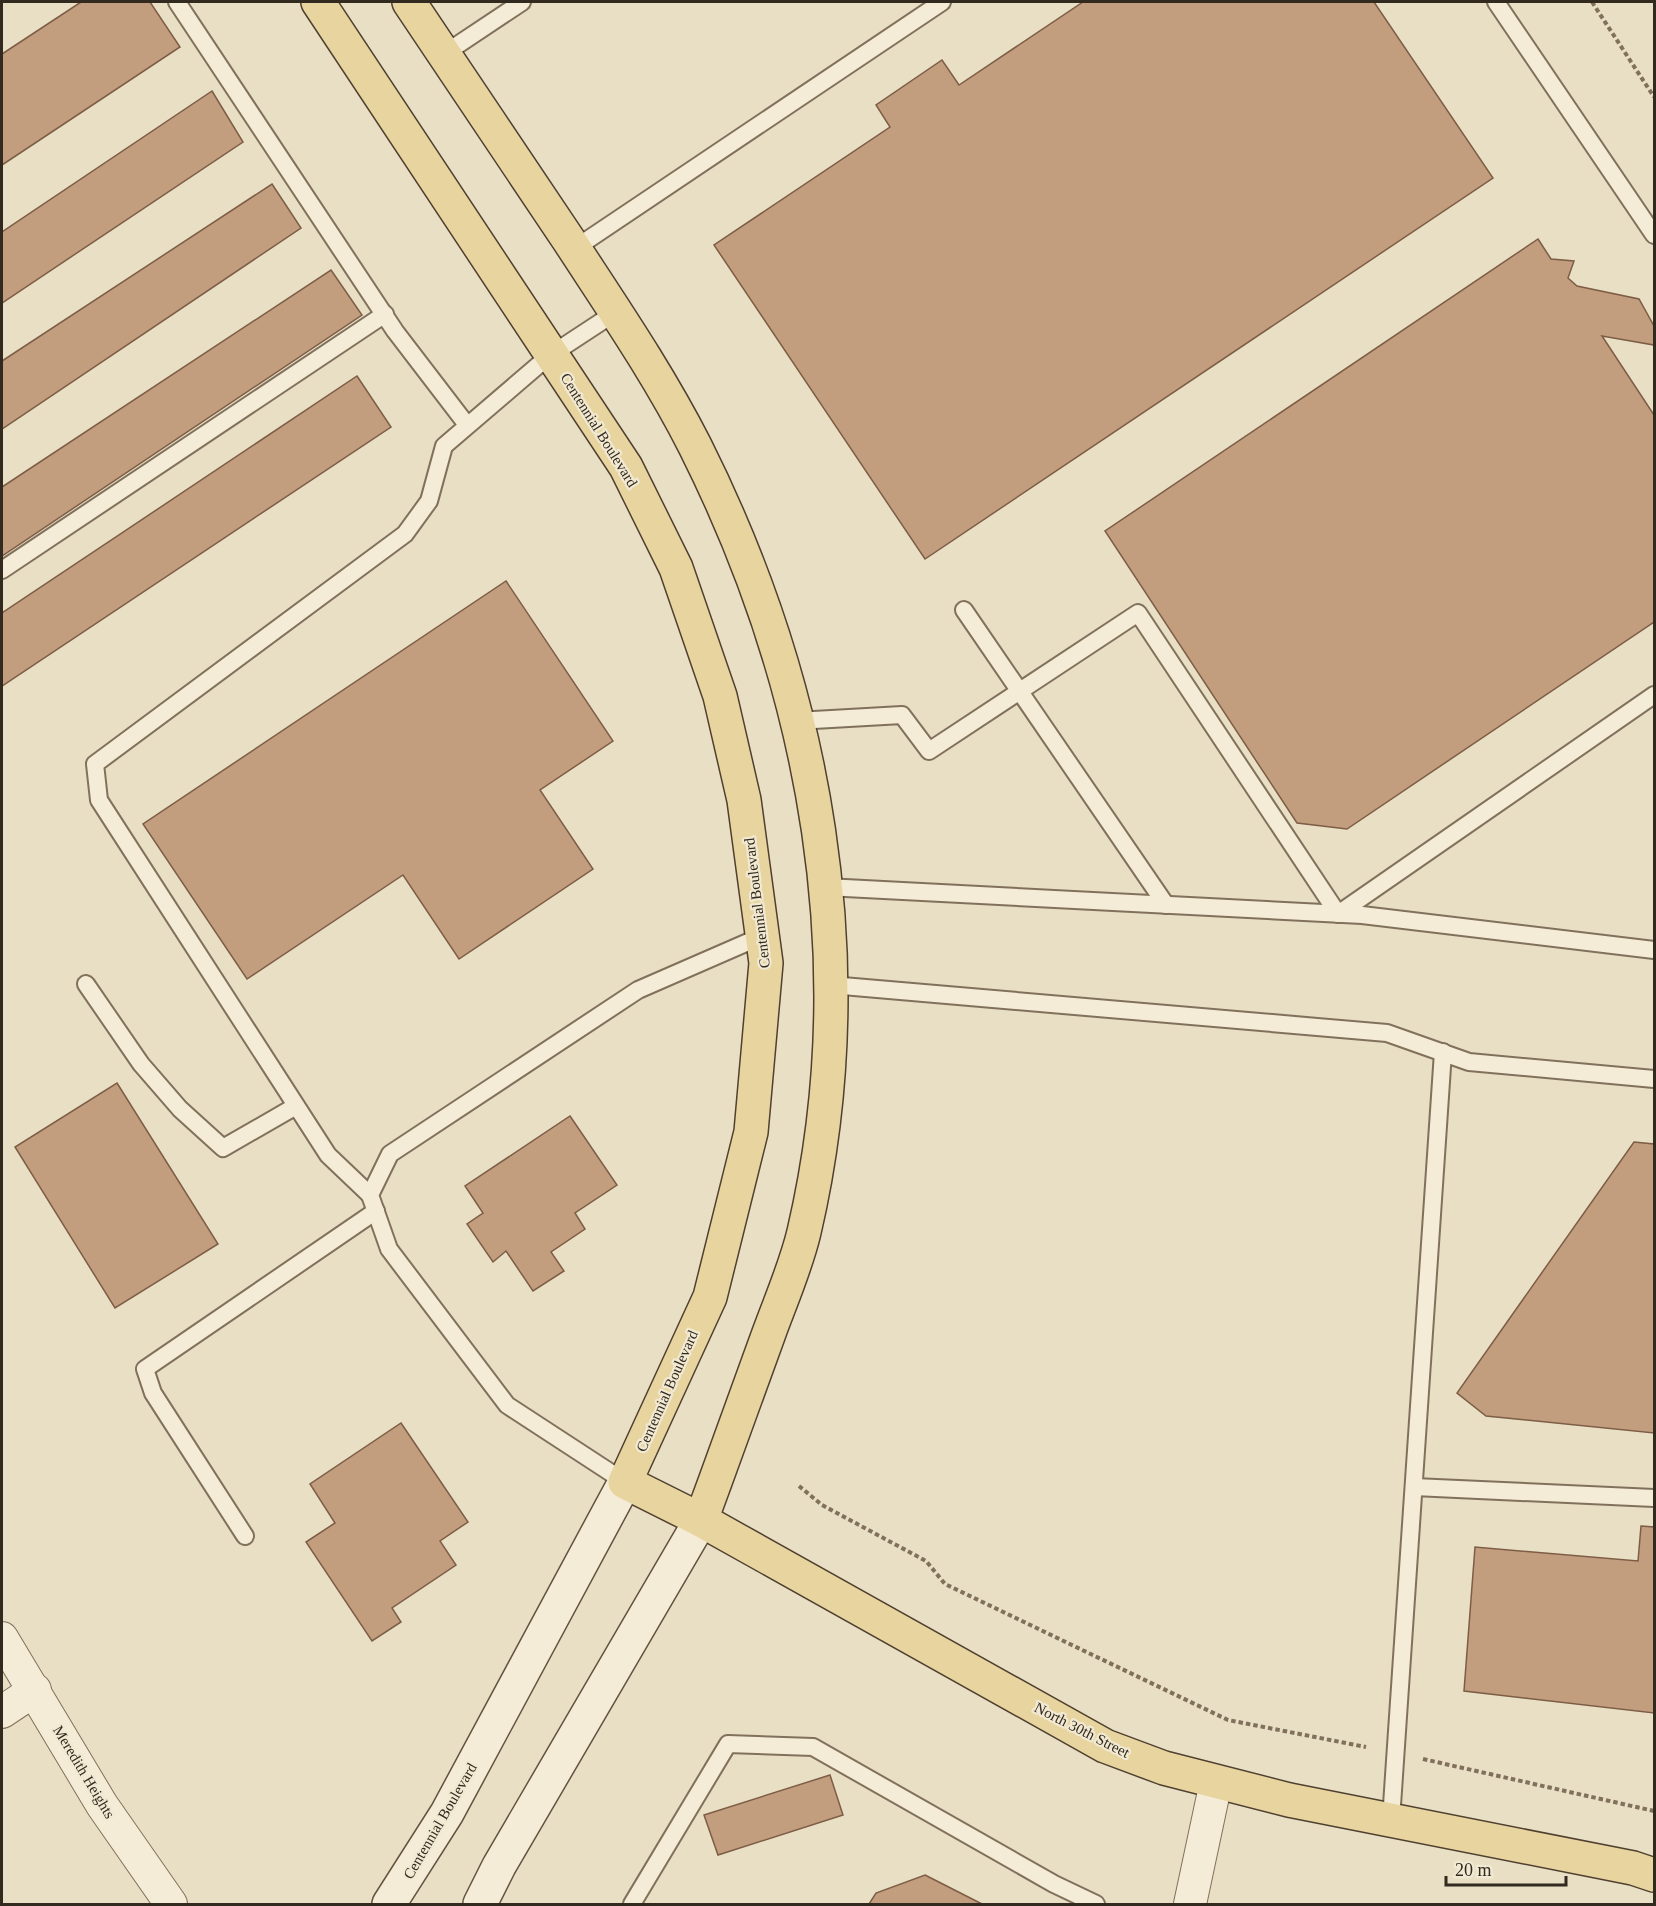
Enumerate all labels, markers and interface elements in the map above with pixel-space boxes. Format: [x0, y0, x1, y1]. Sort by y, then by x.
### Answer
street label: Centennial Boulevard [557, 370, 641, 490]
street label: Centennial Boulevard [741, 836, 773, 969]
street label: Centennial Boulevard [633, 1327, 701, 1454]
street label: North 30th Street [1032, 1699, 1133, 1761]
street label: Meredith Heights [50, 1723, 118, 1821]
street label: Centennial Boulevard [400, 1760, 480, 1882]
scale bar [1446, 1849, 1566, 1887]
text: 20 m [1455, 1860, 1492, 1880]

